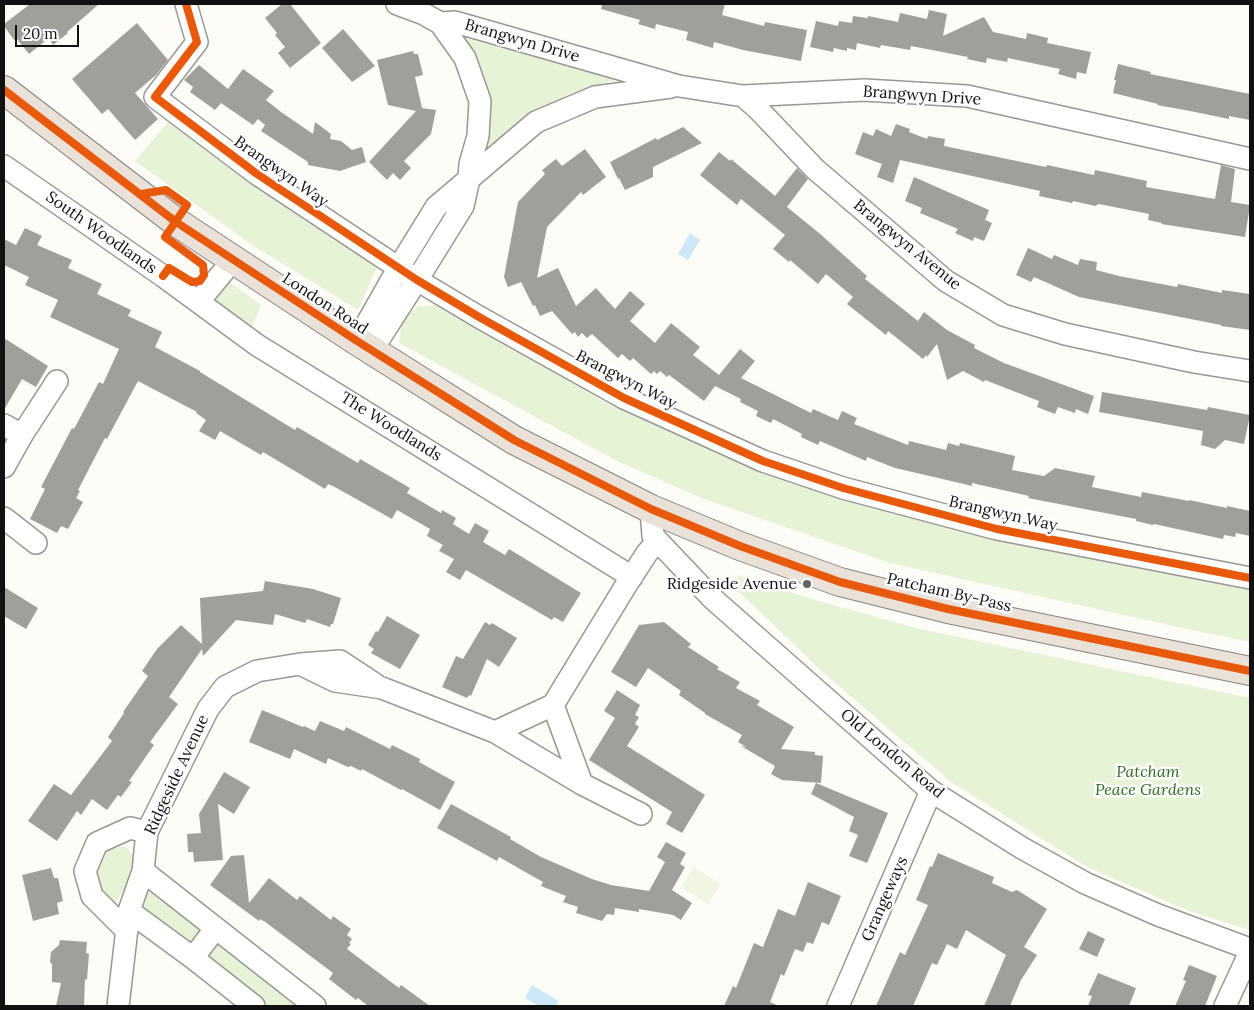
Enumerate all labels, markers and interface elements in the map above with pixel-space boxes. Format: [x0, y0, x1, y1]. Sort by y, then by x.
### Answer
scale bar [18, 15, 81, 47]
street label: Brangwyn Drive [462, 15, 582, 67]
text: 20 m [23, 24, 58, 43]
street label: Brangwyn Drive [862, 82, 982, 110]
street label: Brangwyn Way [230, 132, 332, 212]
street label: South Woodlands [42, 188, 160, 278]
street label: Brangwyn Avenue [849, 196, 965, 294]
street label: London Road [279, 269, 371, 339]
street label: Brangwyn Way [572, 346, 680, 414]
street label: The Woodlands [337, 388, 445, 466]
street label: Brangwyn Way [947, 492, 1059, 536]
street label: Patcham By-Pass [885, 569, 1013, 617]
place label: Ridgeside Avenue [667, 574, 797, 594]
marker: Ridgeside Avenue [801, 578, 813, 590]
street label: Old London Road [836, 705, 948, 803]
street label: Ridgeside Avenue [141, 712, 213, 838]
park label: Patcham Peace Gardens [1095, 762, 1201, 800]
street label: Grangeways [858, 854, 912, 944]

